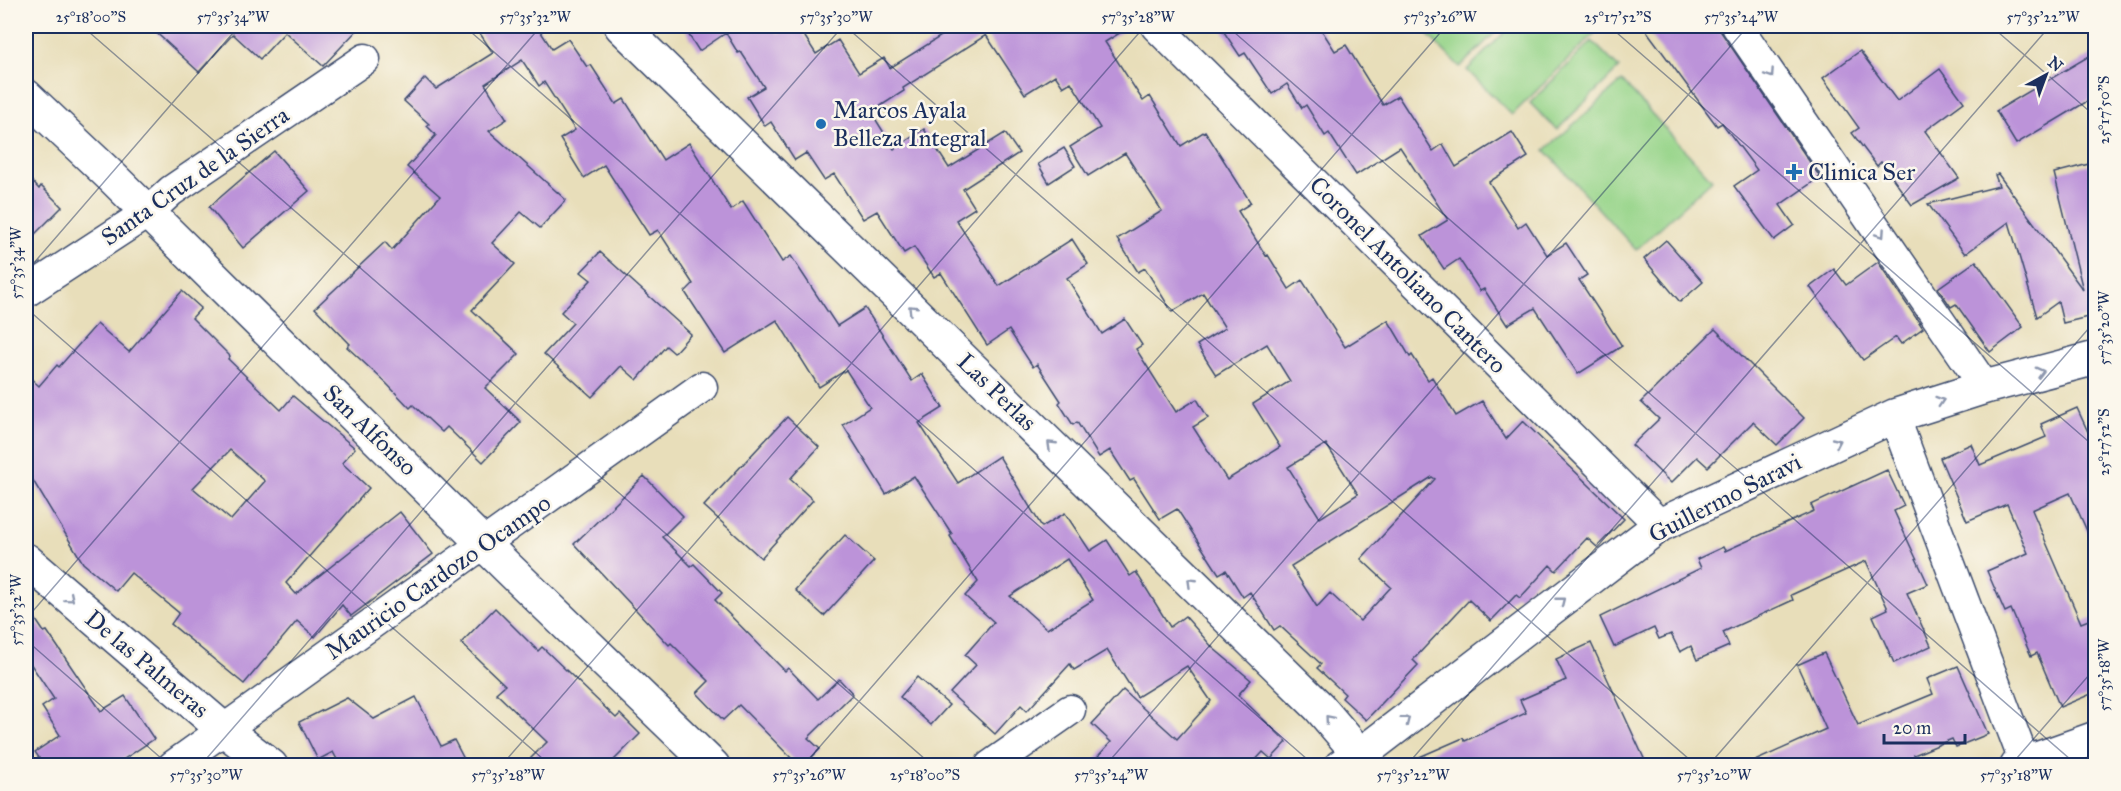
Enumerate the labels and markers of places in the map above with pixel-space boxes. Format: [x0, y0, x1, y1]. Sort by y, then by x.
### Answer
place label: Marcos Ayala Belleza Integral [833, 95, 987, 153]
marker: Marcos Ayala Belleza Integral [814, 117, 828, 131]
place label: Clinica Ser [1808, 157, 1915, 187]
marker: Clinica Ser [1785, 163, 1803, 181]

